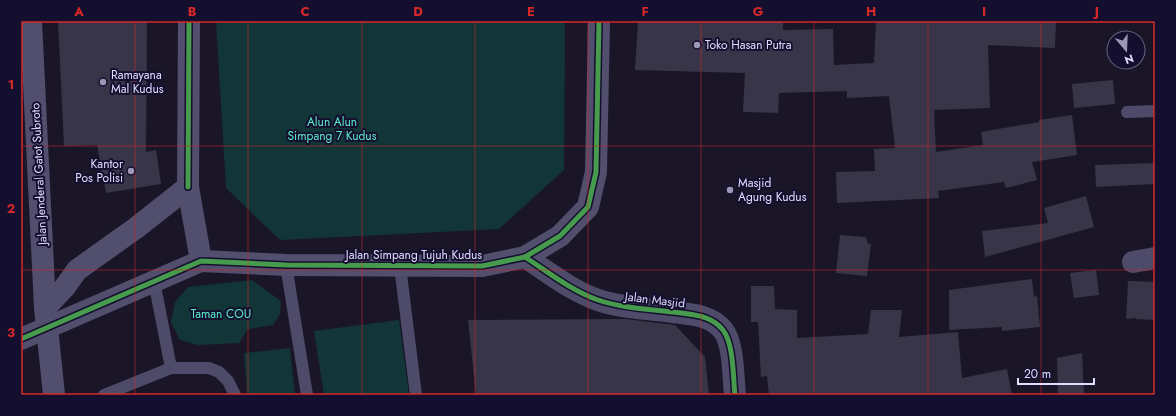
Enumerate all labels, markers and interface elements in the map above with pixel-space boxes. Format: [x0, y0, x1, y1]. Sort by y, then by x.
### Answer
text: A [73, 2, 84, 21]
text: B [188, 2, 197, 21]
text: C [300, 2, 310, 21]
text: D [413, 2, 423, 21]
text: E [527, 2, 535, 21]
text: F [641, 2, 649, 21]
text: G [753, 2, 764, 21]
text: H [866, 2, 876, 21]
text: I [982, 2, 986, 21]
text: J [1092, 2, 1099, 21]
north arrow [1106, 30, 1146, 70]
place label: Toko Hasan Putra [705, 36, 792, 54]
marker: Toko Hasan Putra [692, 40, 702, 50]
text: N [1123, 50, 1136, 68]
place label: Ramayana Mal Kudus [111, 66, 164, 98]
text: 1 [8, 75, 14, 94]
marker: Ramayana Mal Kudus [98, 77, 108, 87]
street label: Jalan Jenderal Gatot Subroto [26, 102, 52, 248]
park label: Alun Alun Simpang 7 Kudus [287, 113, 377, 145]
place label: Kantor Pos Polisi [75, 155, 124, 187]
marker: Kantor Pos Polisi [126, 166, 136, 176]
place label: Masjid Agung Kudus [738, 174, 807, 206]
marker: Masjid Agung Kudus [725, 185, 735, 195]
text: 2 [7, 199, 15, 218]
street label: Jalan Simpang Tujuh Kudus [344, 246, 482, 264]
street label: Jalan Masjid [622, 287, 686, 313]
park label: Taman COU [191, 305, 251, 323]
text: 3 [7, 323, 15, 342]
scale bar [1018, 360, 1094, 386]
text: 20 m [1024, 365, 1051, 383]

